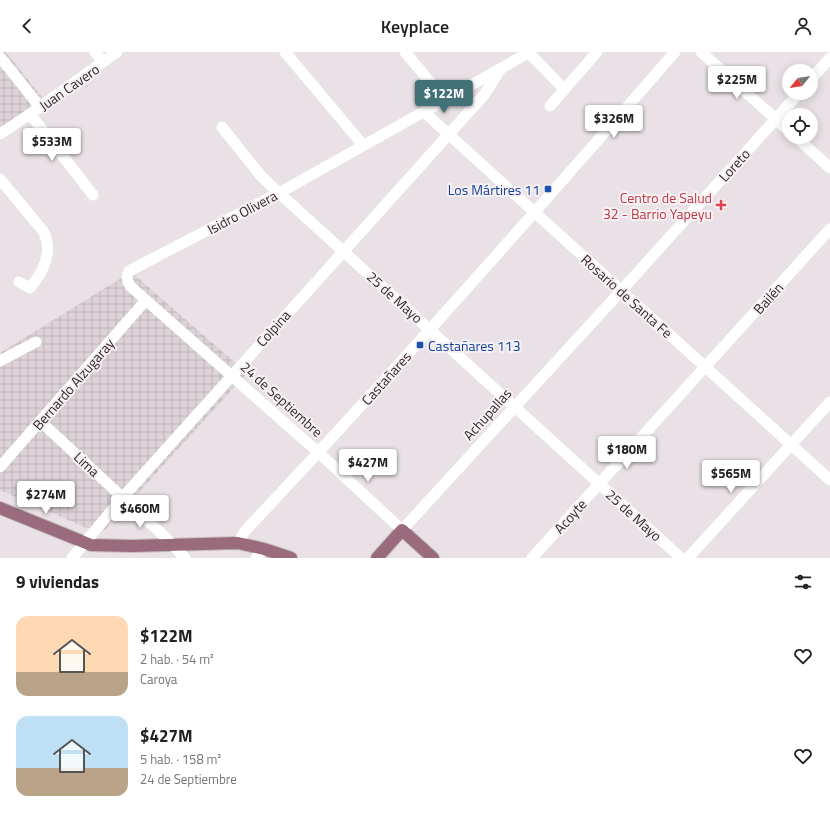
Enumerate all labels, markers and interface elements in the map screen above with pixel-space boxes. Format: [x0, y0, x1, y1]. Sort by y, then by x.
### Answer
text: Keyplace [381, 13, 449, 40]
icon: back [16, 15, 38, 37]
icon: person [792, 15, 814, 37]
street label: Juan Cavero [35, 58, 103, 116]
north arrow [782, 64, 818, 100]
map controls [782, 64, 818, 144]
pin: $225M [709, 66, 765, 100]
text: $225M [717, 69, 757, 89]
pin: $122M [416, 80, 472, 114]
text: $122M [424, 83, 464, 103]
pin: $326M [586, 105, 642, 139]
text: $326M [594, 108, 634, 128]
button: locate [782, 108, 818, 144]
pin: $533M [24, 128, 80, 162]
text: $533M [32, 131, 72, 151]
street label: Loreto [713, 144, 755, 186]
place label: Los Mártires 11 [448, 179, 540, 200]
marker: Los Mártires 11 [543, 184, 553, 194]
street label: Isidro Olivera [203, 185, 281, 239]
place label: Centro de Salud 32 - Barrio Yapeyu [603, 187, 712, 224]
marker: Centro de Salud 32 - Barrio Yapeyu [715, 199, 727, 211]
street label: Rosario de Santa Fe [577, 249, 677, 343]
street label: 25 de Mayo [362, 266, 428, 328]
street label: Bailén [748, 277, 788, 319]
street label: Colpina [251, 305, 295, 351]
street label: Bernardo Alzugaray [27, 333, 119, 435]
place label: Castañares 113 [428, 335, 520, 356]
marker: Castañares 113 [415, 340, 425, 350]
street label: Castañares [356, 346, 416, 410]
street label: 24 de Septiembre [236, 356, 328, 442]
street label: Achupallas [458, 383, 516, 445]
pin: $180M [599, 436, 655, 470]
text: $180M [607, 439, 647, 459]
street label: Lima [69, 447, 105, 481]
pin: $427M [340, 449, 396, 483]
text: $427M [348, 452, 388, 472]
pin: $565M [703, 460, 759, 494]
text: $565M [711, 463, 751, 483]
pin: $274M [18, 481, 74, 515]
text: $274M [26, 484, 66, 504]
street label: 25 de Mayo [601, 484, 667, 546]
street label: Acoyte [549, 494, 591, 538]
pin: $460M [112, 495, 168, 529]
text: $460M [120, 498, 160, 518]
text: 9 viviendas [16, 569, 99, 595]
icon: filters [792, 571, 814, 593]
text: $122M [140, 623, 193, 649]
icon: home [48, 632, 96, 680]
icon: heart [792, 645, 814, 667]
text: 2 hab. · 54 m² [140, 649, 214, 669]
text: Caroya [140, 669, 177, 689]
text: $427M [140, 723, 193, 749]
icon: home [48, 732, 96, 780]
icon: heart [792, 745, 814, 767]
text: 5 hab. · 158 m² [140, 749, 221, 769]
text: 24 de Septiembre [140, 769, 237, 789]

